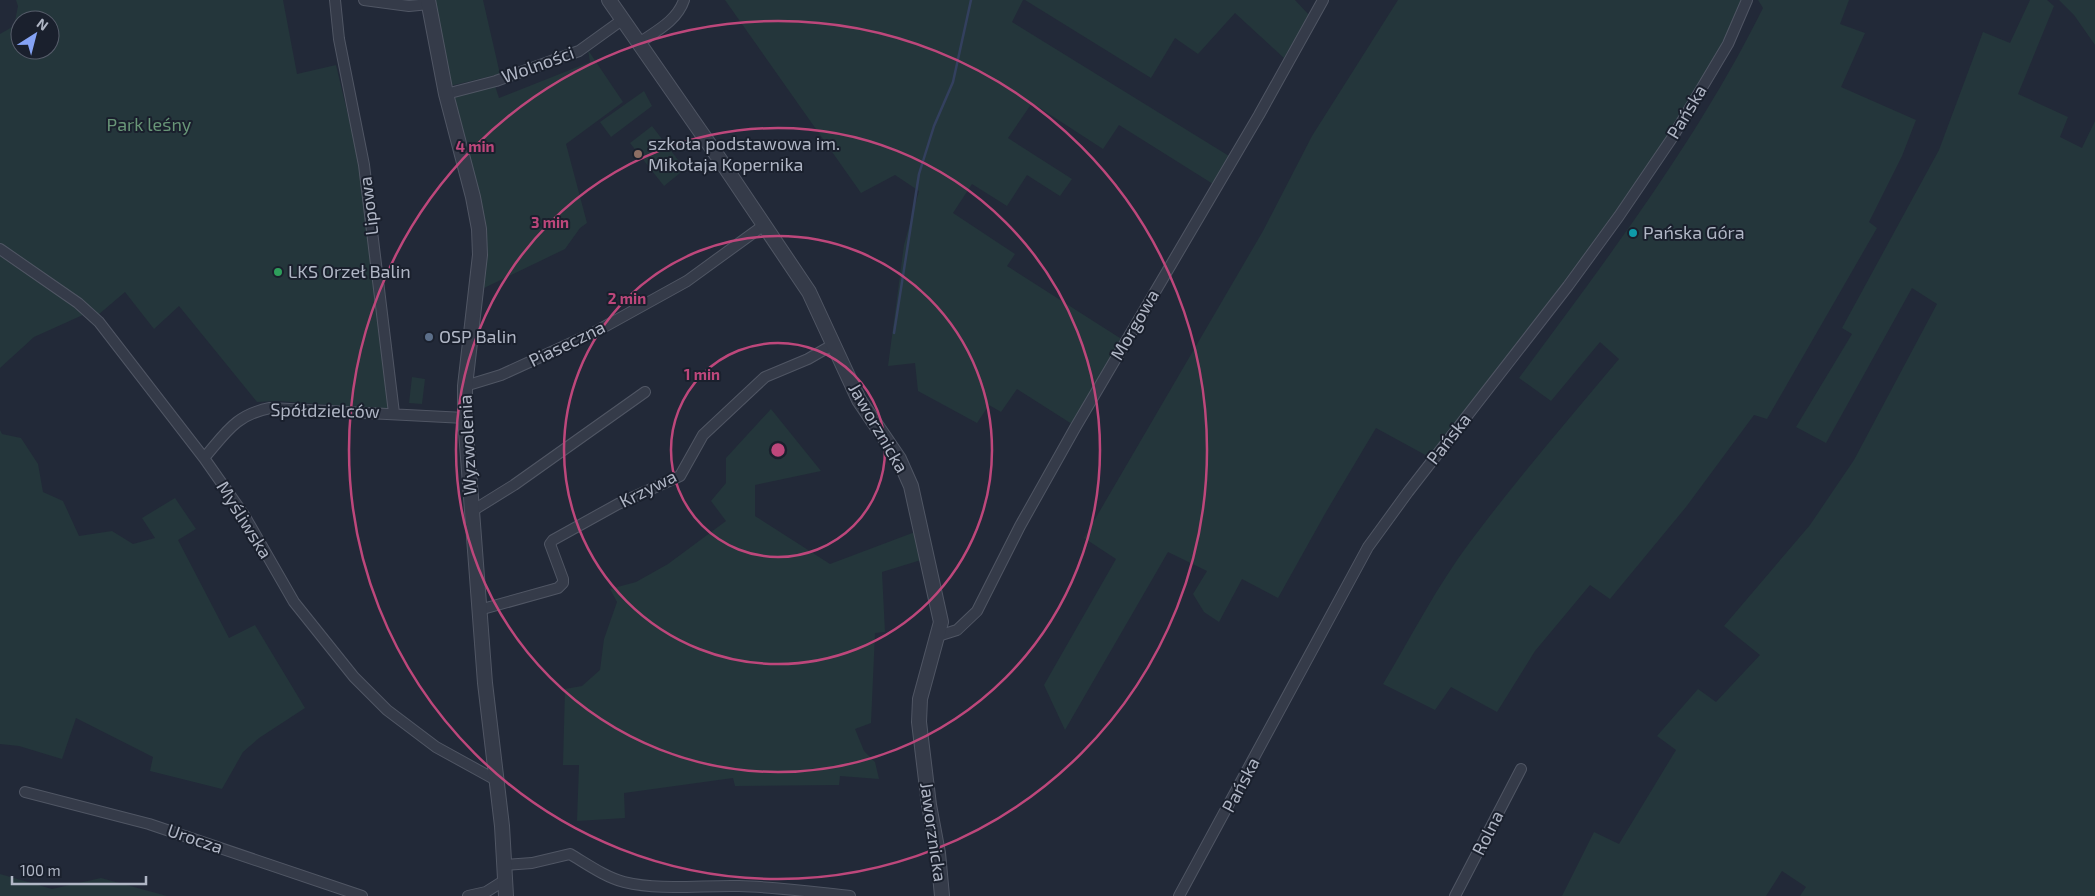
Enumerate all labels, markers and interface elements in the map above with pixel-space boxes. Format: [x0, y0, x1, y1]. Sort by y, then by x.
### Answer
north arrow [10, 10, 60, 60]
text: N [34, 14, 52, 34]
street label: Wolności [498, 41, 577, 87]
street label: Pańska [1662, 80, 1711, 142]
park label: Park leśny [107, 113, 192, 135]
place label: szkoła podstawowa im. Mikołaja Kopernika [648, 132, 840, 175]
text: 4 min [455, 137, 495, 155]
marker: szkoła podstawowa im. Mikołaja Kopernika [632, 148, 644, 160]
street label: Lipowa [353, 176, 383, 237]
text: 3 min [531, 213, 569, 231]
place label: Pańska Góra [1643, 221, 1745, 243]
marker: Pańska Góra [1627, 227, 1639, 239]
place label: LKS Orzeł Balin [288, 260, 411, 282]
marker: LKS Orzeł Balin [272, 266, 284, 278]
street label: Morgowa [1105, 285, 1163, 364]
text: 2 min [608, 289, 646, 307]
street label: Piaseczna [525, 315, 608, 371]
place label: OSP Balin [439, 325, 517, 347]
marker: OSP Balin [423, 331, 435, 343]
text: 1 min [684, 365, 720, 383]
street label: Jaworznicka [844, 379, 913, 476]
street label: Wyzwolenia [453, 394, 481, 496]
street label: Spółdzielców [270, 398, 380, 422]
street label: Pańska [1421, 408, 1475, 468]
centre of rings [769, 441, 787, 459]
street label: Krzywa [615, 464, 680, 512]
street label: Myśliwska [212, 477, 277, 562]
street label: Pańska [1217, 753, 1264, 816]
street label: Jaworznicka [916, 781, 952, 883]
street label: Rolna [1467, 807, 1508, 858]
street label: Urocza [165, 818, 226, 858]
scale bar [12, 854, 146, 886]
text: 100 m [20, 861, 61, 879]

